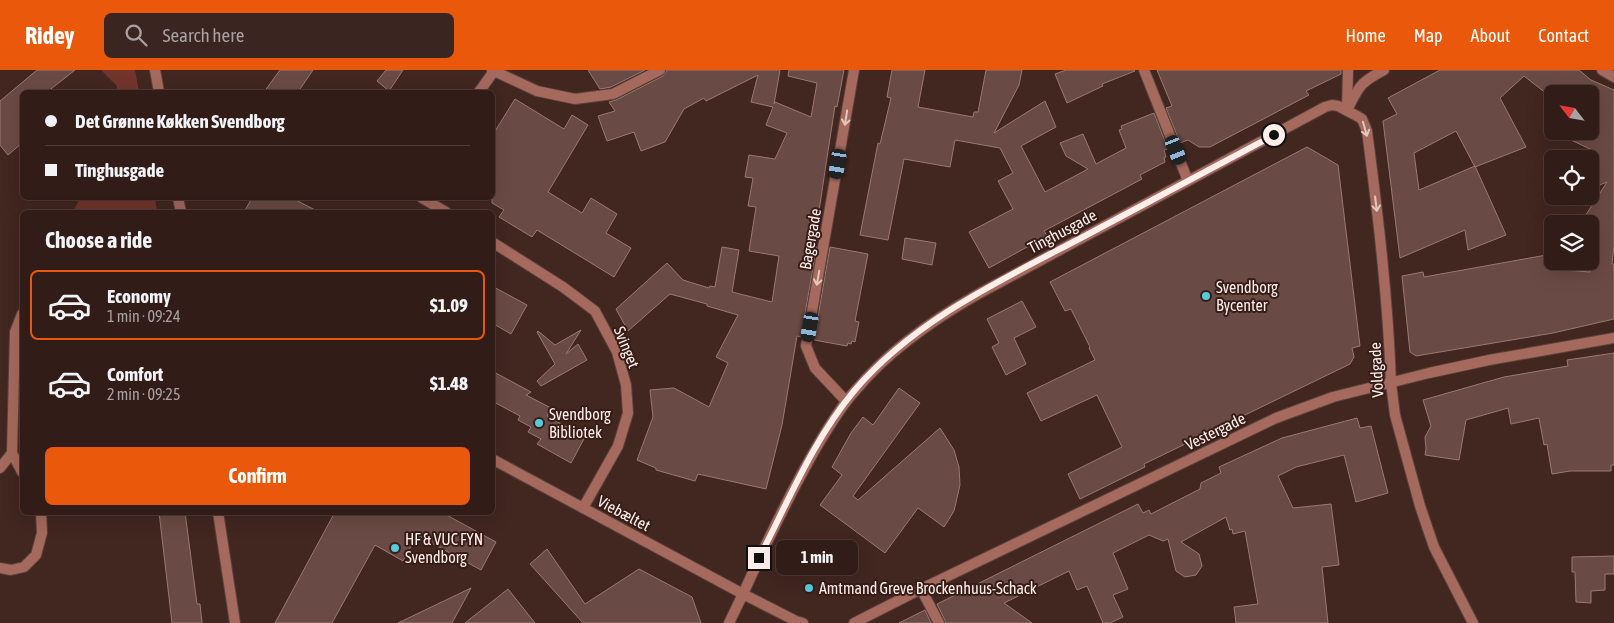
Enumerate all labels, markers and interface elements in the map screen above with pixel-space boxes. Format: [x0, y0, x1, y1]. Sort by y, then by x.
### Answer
search box [104, 13, 454, 58]
icon: search [122, 21, 150, 49]
text: Ridey [25, 22, 74, 49]
text: Search here [162, 24, 244, 46]
text: Home [1346, 25, 1386, 46]
text: Map [1414, 25, 1443, 46]
text: About [1471, 25, 1510, 46]
text: Contact [1538, 25, 1589, 46]
north arrow [1544, 85, 1599, 140]
map controls [1544, 85, 1599, 270]
text: Det Grønne Køkken Svendborg [75, 110, 285, 132]
one-way arrow [841, 110, 851, 126]
one-way arrow [1361, 120, 1370, 136]
route start [1263, 124, 1285, 146]
car [1163, 133, 1188, 167]
car [828, 148, 847, 180]
button: locate [1544, 150, 1599, 205]
text: Tinghusgade [75, 159, 164, 181]
one-way arrow [1371, 196, 1381, 212]
street label: Tinghusgade [1025, 205, 1100, 257]
street label: Bagergade [796, 207, 825, 271]
button: layers [1544, 215, 1599, 270]
text: Choose a ride [45, 227, 152, 253]
one-way arrow [813, 270, 823, 286]
place label: Svendborg Bycenter [1216, 278, 1278, 315]
icon: car [47, 283, 92, 328]
text: Economy [107, 285, 171, 307]
marker: Svendborg Bycenter [1200, 290, 1212, 302]
text: $1.09 [430, 294, 468, 316]
text: 1 min · 09:24 [107, 307, 180, 325]
car [800, 311, 819, 343]
street label: Svinget [610, 324, 644, 371]
street label: Voldgade [1366, 342, 1387, 398]
icon: car [47, 361, 92, 406]
text: Comfort [107, 363, 163, 385]
text: $1.48 [430, 372, 468, 394]
text: 2 min · 09:25 [107, 385, 180, 403]
place label: Svendborg Bibliotek [549, 405, 611, 441]
street label: Vestergade [1182, 409, 1249, 454]
marker: Svendborg Bibliotek [533, 417, 545, 429]
button: Confirm [45, 447, 470, 505]
street label: Viebæltet [594, 492, 654, 535]
place label: HF & VUC FYN Svendborg [405, 530, 483, 567]
callout: 1 min [776, 540, 859, 576]
marker: HF & VUC FYN Svendborg [389, 542, 401, 554]
route end [748, 547, 770, 569]
text: 1 min [801, 548, 833, 566]
place label: Amtmand Greve Brockenhuus-Schack [819, 579, 1037, 597]
marker: Amtmand Greve Brockenhuus-Schack [803, 582, 815, 594]

